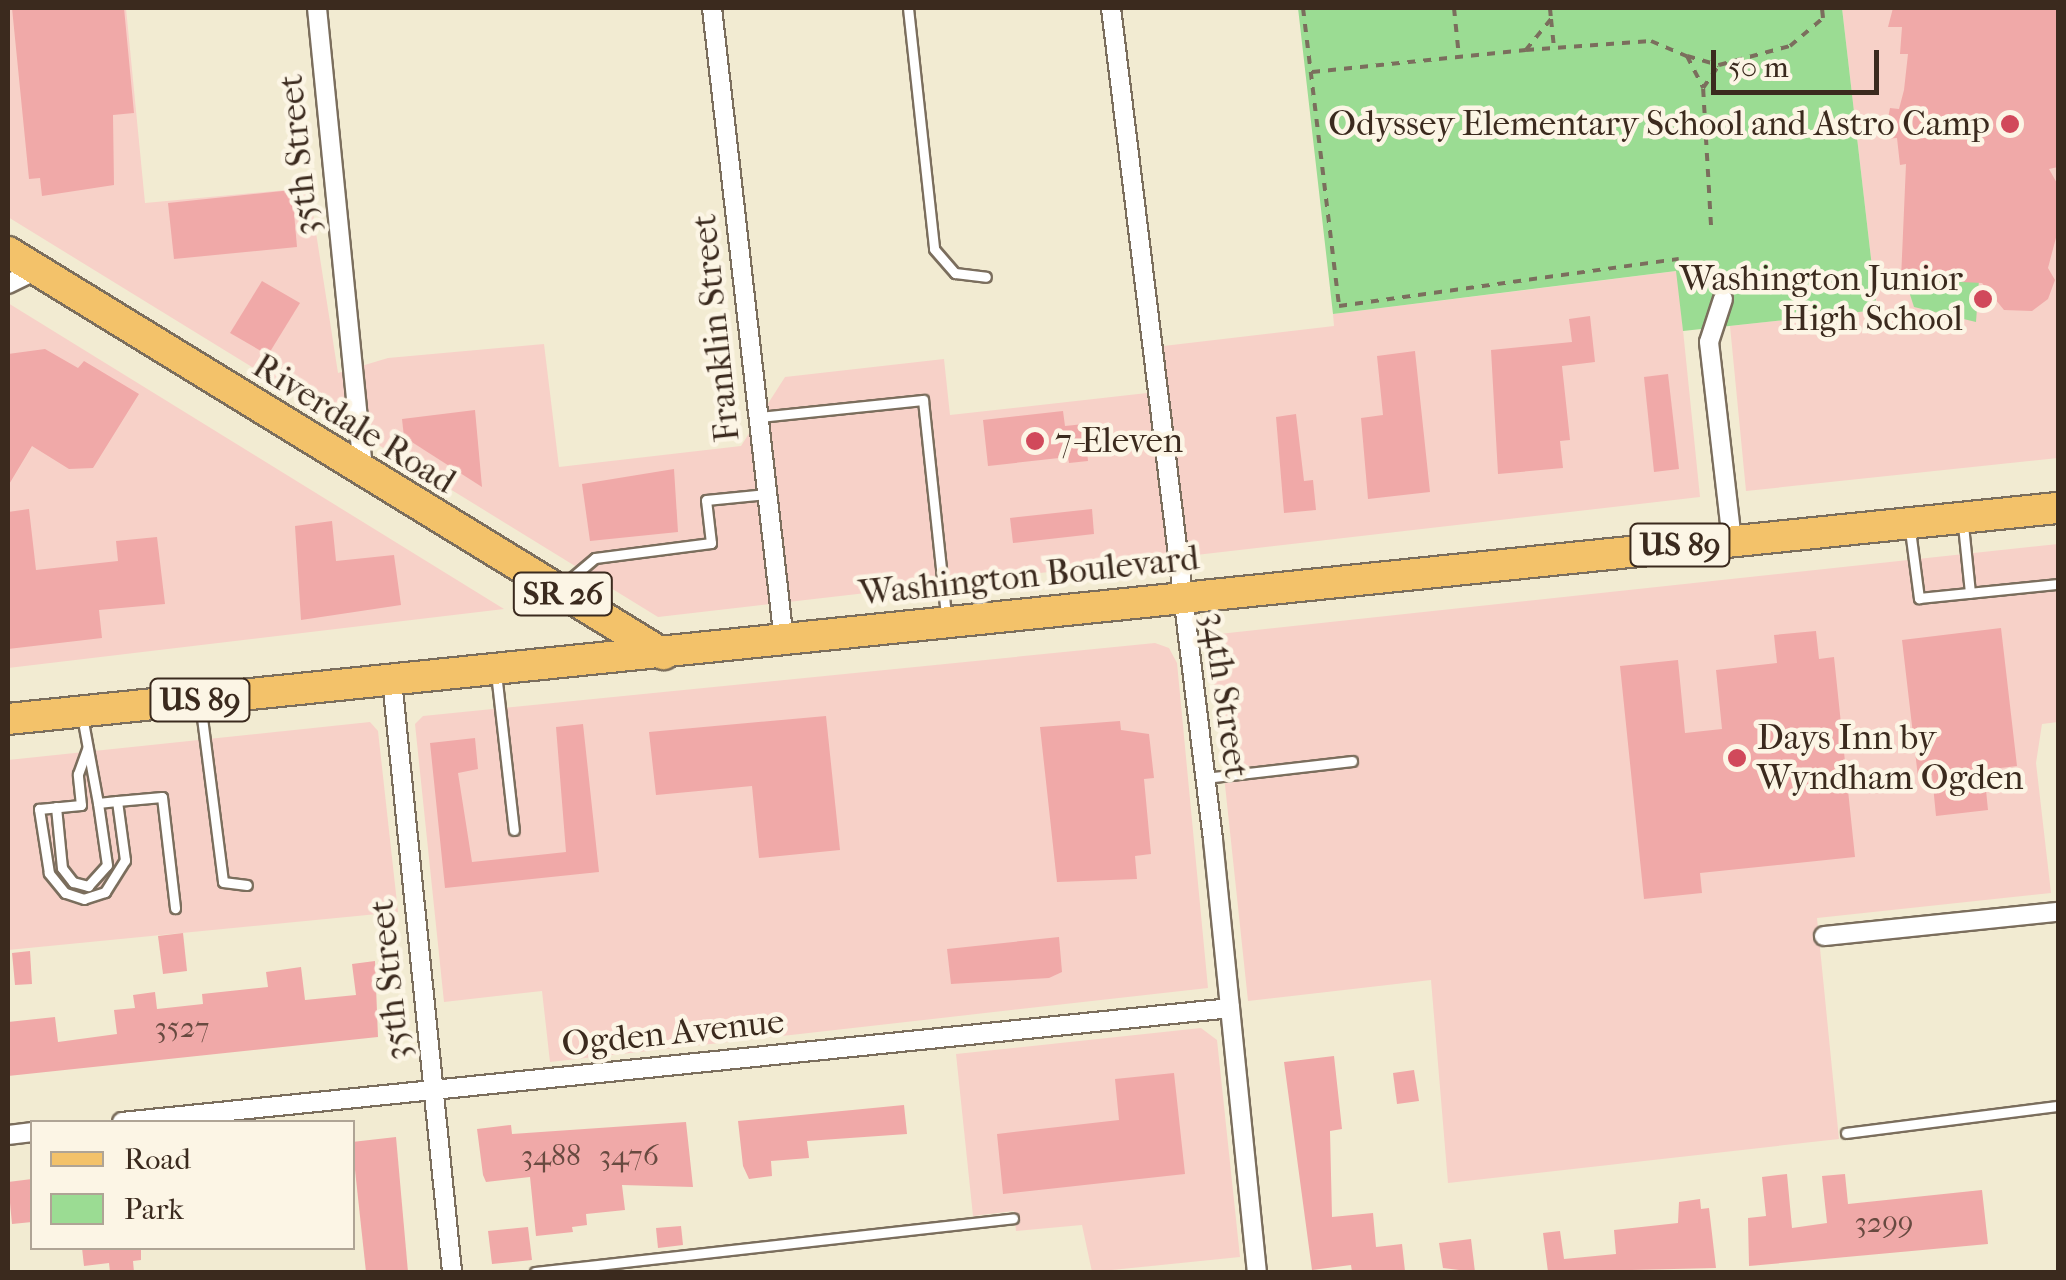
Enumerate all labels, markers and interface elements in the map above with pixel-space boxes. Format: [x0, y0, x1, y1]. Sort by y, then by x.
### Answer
scale bar [1716, 30, 1884, 92]
text: 50 m [1728, 50, 1789, 85]
street label: 35th Street [270, 72, 328, 238]
place label: Odyssey Elementary School and Astro Camp [1328, 103, 1990, 145]
marker: Odyssey Elementary School and Astro Camp [1999, 113, 2021, 135]
street label: Franklin Street [683, 212, 749, 444]
place label: Washington Junior High School [1680, 258, 1963, 340]
marker: Washington Junior High School [1972, 288, 1994, 310]
street label: Riverdale Road [245, 345, 463, 503]
place label: 7-Eleven [1055, 420, 1183, 462]
marker: 7-Eleven [1024, 430, 1046, 452]
road number: US 89 [1628, 518, 1732, 572]
street label: Washington Boulevard [857, 537, 1201, 615]
road number: SR 26 [510, 567, 616, 621]
street label: 34th Street [1193, 609, 1257, 781]
road number: US 89 [148, 673, 252, 727]
place label: Days Inn by Wyndham Ogden [1757, 717, 2024, 799]
marker: Days Inn by Wyndham Ogden [1726, 747, 1748, 769]
street label: 35th Street [361, 897, 419, 1063]
street label: Ogden Avenue [560, 1000, 786, 1066]
house number: 3527 [154, 1010, 210, 1046]
legend [30, 1120, 355, 1250]
house number: 3488 [521, 1138, 581, 1174]
house number: 3476 [599, 1138, 659, 1174]
text: Road [124, 1142, 191, 1177]
text: Park [124, 1192, 184, 1227]
house number: 3299 [1854, 1205, 1914, 1241]

